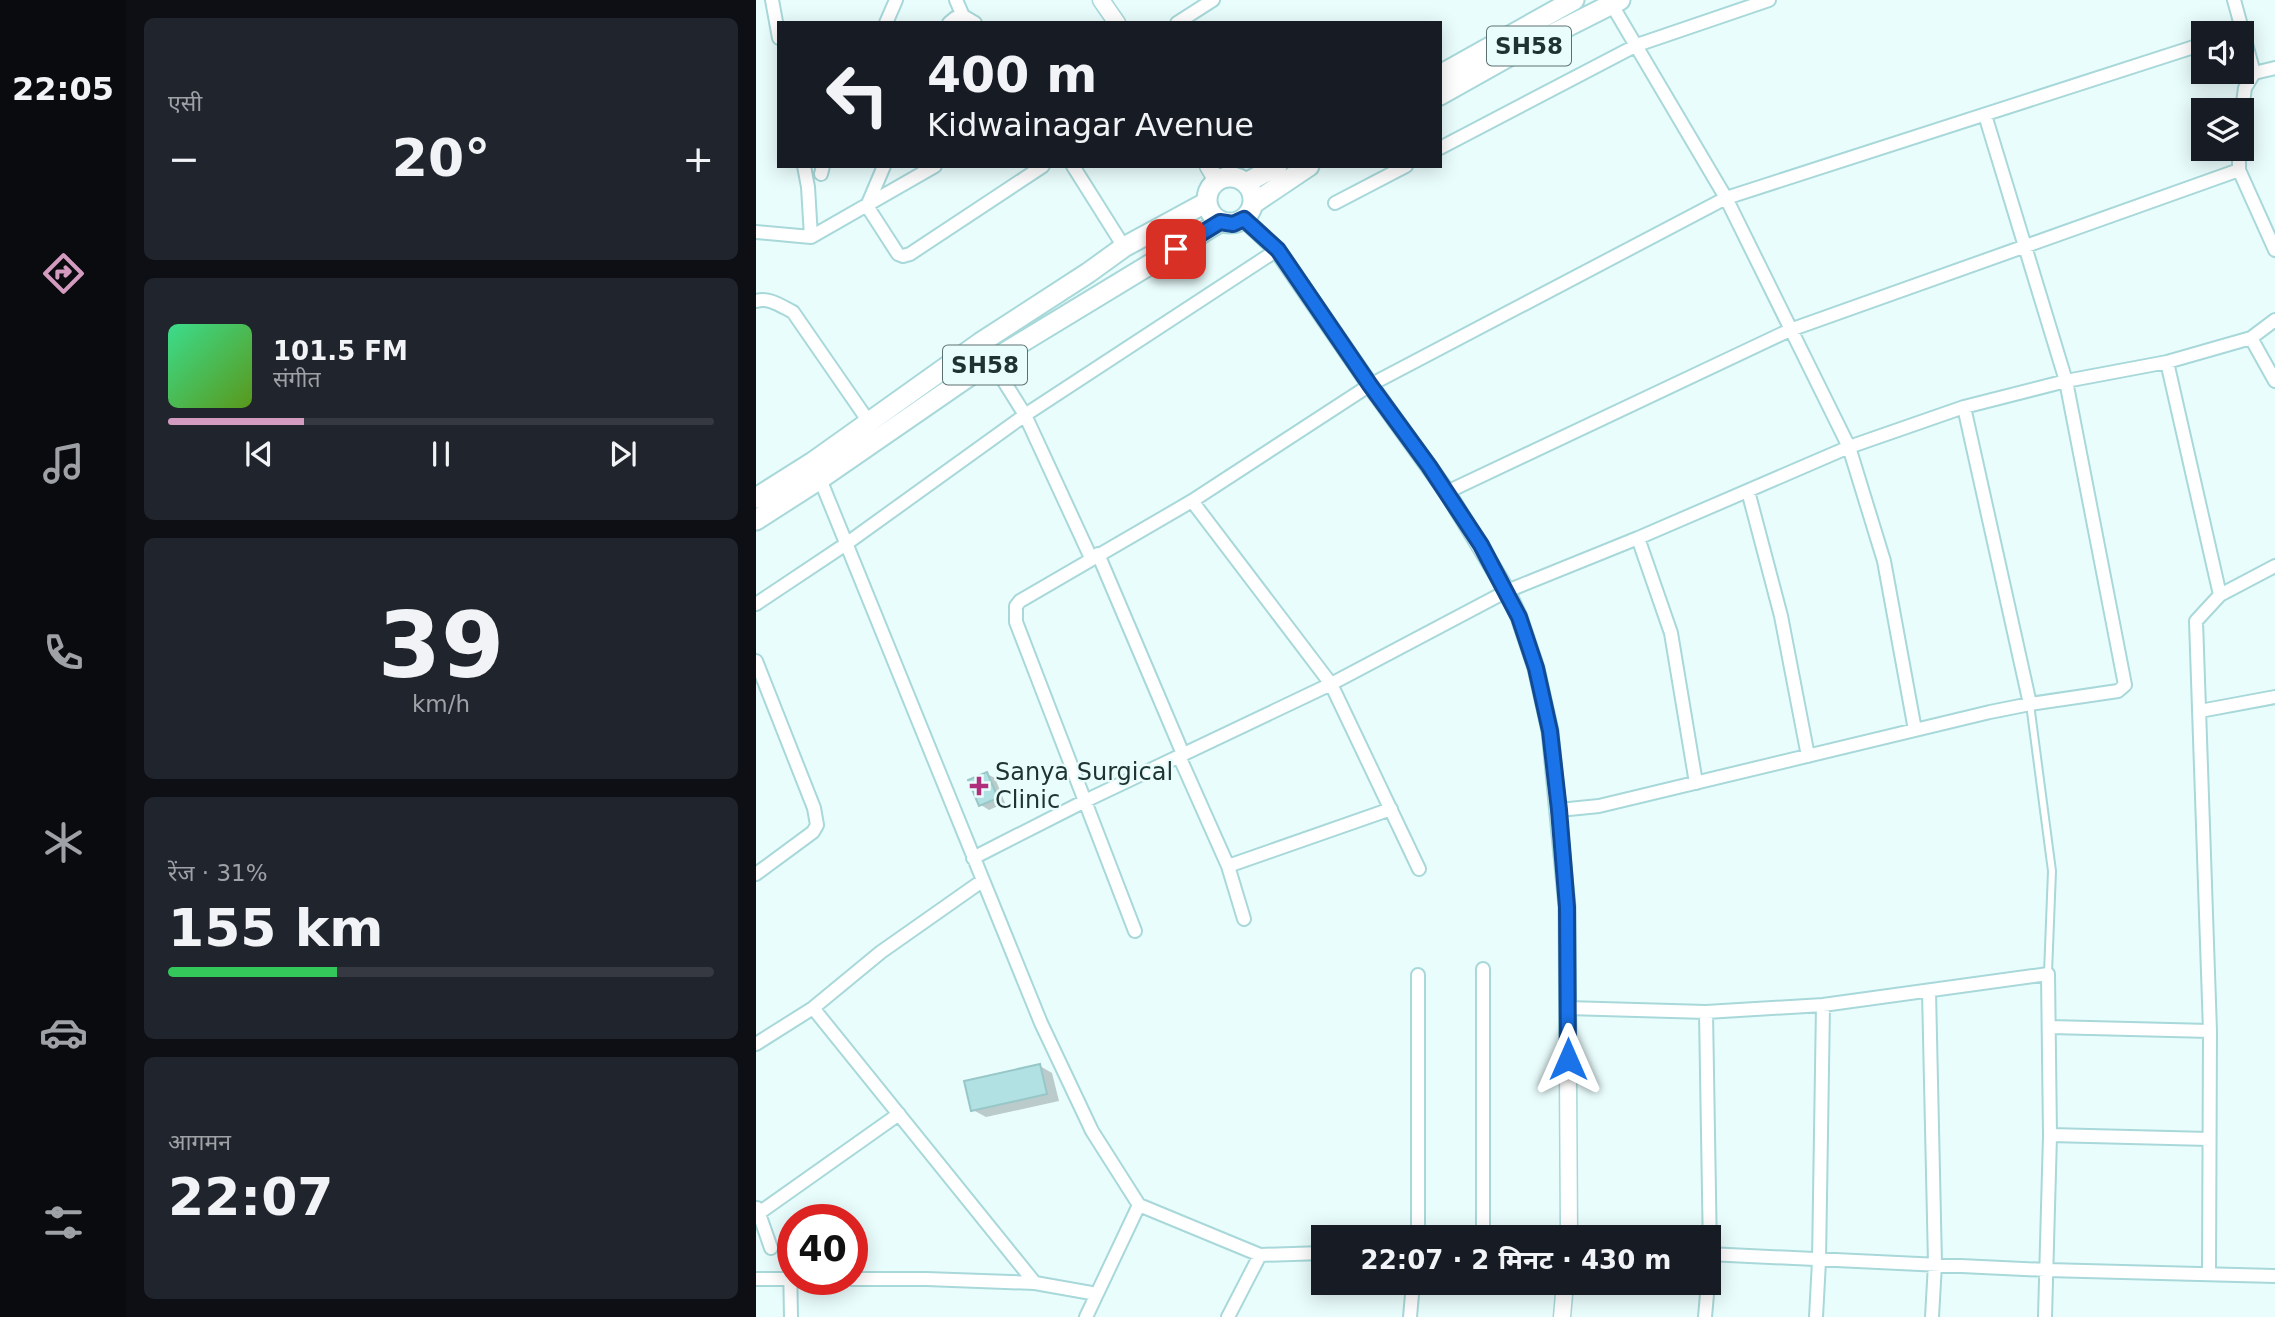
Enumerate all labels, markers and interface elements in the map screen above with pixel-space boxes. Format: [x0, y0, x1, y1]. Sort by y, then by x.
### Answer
map controls [2191, 21, 2254, 161]
button: sound [2191, 21, 2254, 84]
road number: SH58 [1487, 26, 1571, 66]
text: 400 m [927, 47, 1097, 104]
icon: left [812, 49, 903, 140]
text: 22:05 [12, 70, 114, 108]
text: एसी [168, 90, 202, 116]
button: layers [2191, 98, 2254, 161]
text: Kidwainagar Avenue [927, 106, 1254, 144]
text: 20° [392, 128, 490, 188]
text: − [168, 137, 200, 181]
text: + [682, 137, 714, 181]
pin [1146, 219, 1206, 279]
icon: arrive [1157, 230, 1195, 268]
icon: directions [39, 249, 88, 298]
text: 101.5 FM [273, 336, 408, 366]
road number: SH58 [943, 346, 1027, 384]
text: संगीत [273, 366, 321, 392]
icon: previous [240, 435, 278, 473]
icon: pause [422, 435, 460, 473]
icon: next [604, 435, 642, 473]
icon: music [39, 439, 88, 488]
text: 39 [378, 593, 504, 698]
icon: phone [39, 628, 88, 677]
text: km/h [412, 691, 470, 717]
place label: Sanya Surgical Clinic [995, 758, 1173, 814]
marker: Sanya Surgical Clinic [969, 776, 989, 796]
icon: climate [39, 818, 88, 867]
text: रेंज · 31% [168, 860, 268, 886]
text: 155 km [168, 898, 383, 958]
icon: car [39, 1008, 88, 1057]
position arrow [1531, 1022, 1605, 1096]
text: आगमन [168, 1129, 231, 1155]
text: 22:07 [168, 1167, 334, 1227]
icon: filters [39, 1198, 88, 1247]
speed limit sign: 40 [777, 1204, 868, 1295]
text: 22:07 · 2 मिनट · 430 m [1361, 1245, 1671, 1275]

